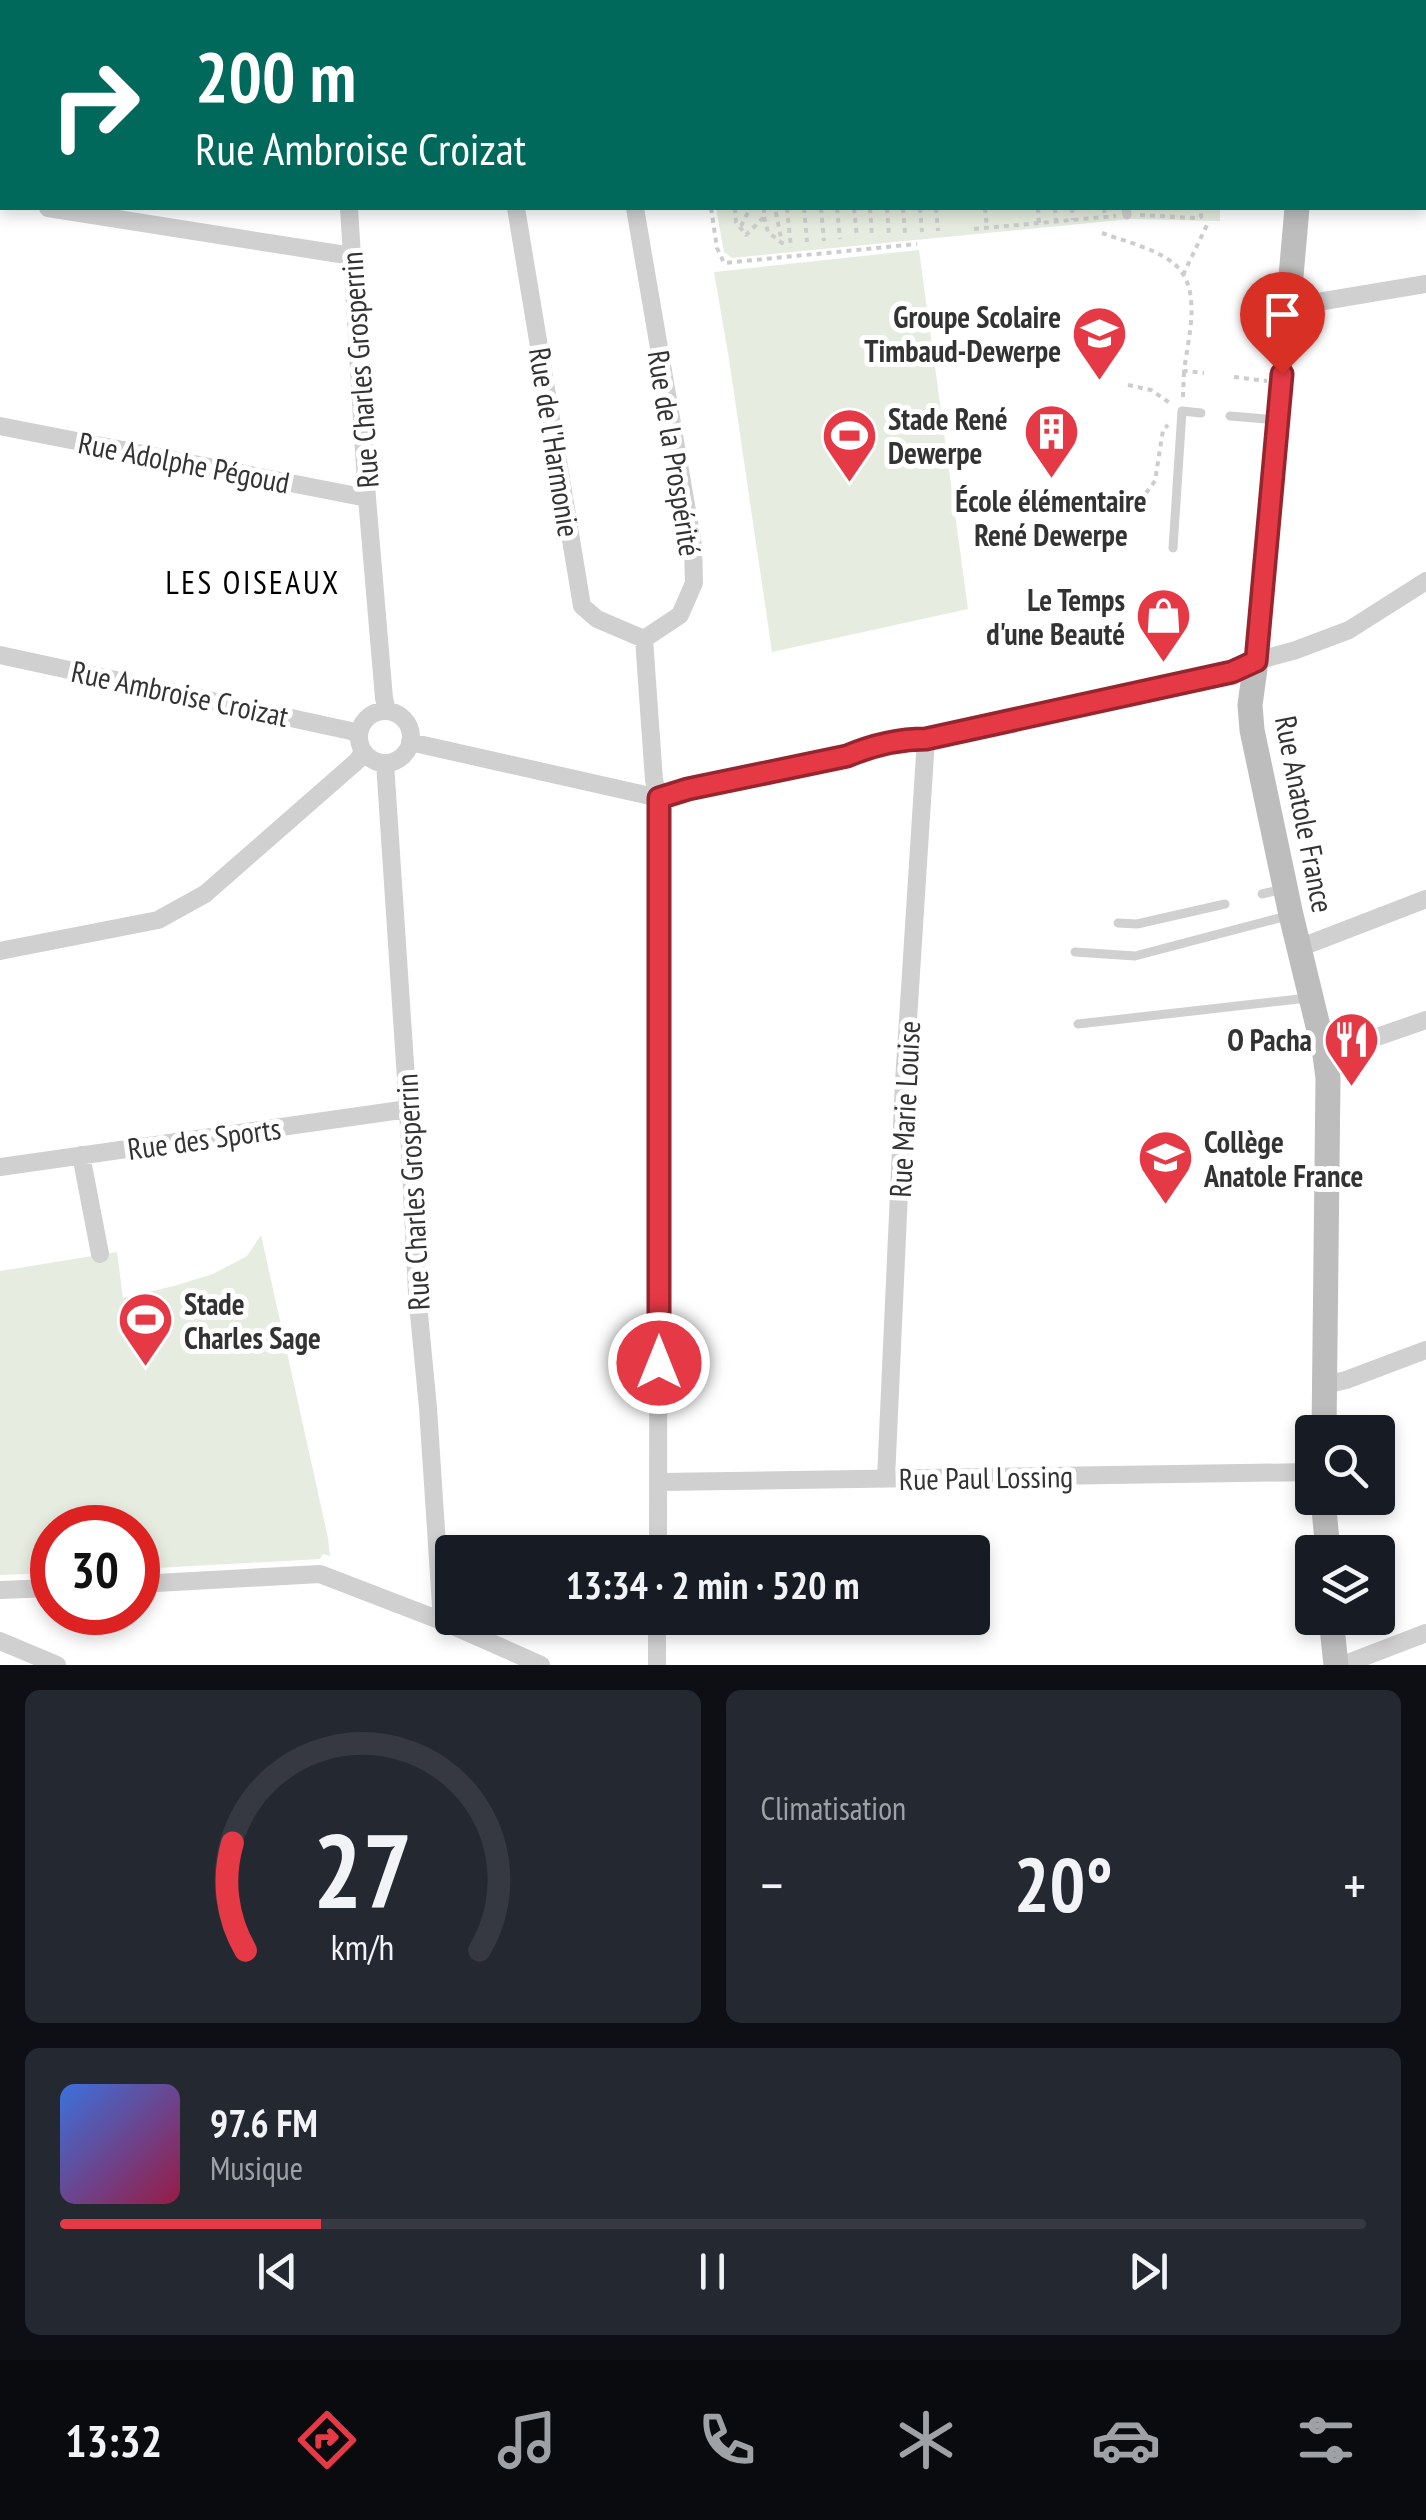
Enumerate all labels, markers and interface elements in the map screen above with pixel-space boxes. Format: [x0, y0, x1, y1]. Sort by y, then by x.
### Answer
text: 200 m [195, 31, 356, 121]
icon: right [30, 40, 160, 170]
text: Rue Ambroise Croizat [195, 119, 526, 177]
street label: Rue Charles Grosperrin [331, 250, 387, 490]
pin [1240, 272, 1325, 375]
icon: arrive [1255, 287, 1310, 342]
place label: Groupe Scolaire Timbaud-Dewerpe [864, 297, 1061, 370]
school or university icon: Groupe Scolaire Timbaud-Dewerpe [1070, 303, 1130, 382]
street label: Rue de l'Harmonie [521, 345, 589, 539]
street label: Rue de la Prospérité [639, 347, 711, 559]
place label: Stade René Dewerpe [888, 399, 1008, 472]
building icon: École élémentaire René Dewerpe [1021, 402, 1081, 481]
sports icon: Stade René Dewerpe [819, 405, 879, 484]
street label: Rue Adolphe Pégoud [75, 422, 293, 502]
place label: École élémentaire René Dewerpe [955, 481, 1147, 554]
district label: LES OISEAUX [165, 561, 341, 603]
place label: Le Temps d'une Beauté [986, 580, 1125, 653]
shop icon: Le Temps d'une Beauté [1134, 586, 1194, 665]
street label: Rue Ambroise Croizat [68, 651, 293, 735]
street label: Rue Anatole France [1267, 712, 1343, 916]
restaurant icon: O Pacha [1321, 1009, 1381, 1088]
street label: Rue Marie Louise [880, 1020, 928, 1198]
place label: O Pacha [1227, 1020, 1312, 1059]
street label: Rue Charles Grosperrin [386, 1073, 438, 1311]
street label: Rue des Sports [125, 1108, 283, 1168]
place label: Collège Anatole France [1203, 1122, 1363, 1195]
school or university icon: Collège Anatole France [1135, 1128, 1195, 1207]
place label: Stade Charles Sage [184, 1284, 321, 1357]
sports icon: Stade Charles Sage [115, 1290, 175, 1369]
position arrow [607, 1311, 711, 1415]
map controls [1295, 1415, 1395, 1635]
button: search [1295, 1415, 1395, 1515]
street label: Rue Paul Lossing [899, 1456, 1073, 1498]
speed limit sign: 30 [30, 1505, 160, 1635]
button: layers [1295, 1535, 1395, 1635]
text: 13:34 · 2 min · 520 m [566, 1560, 859, 1609]
text: Climatisation [761, 1787, 906, 1829]
text: 27 [313, 1802, 412, 1937]
text: 20° [1014, 1836, 1113, 1933]
text: − [761, 1849, 783, 1920]
text: + [1343, 1849, 1366, 1920]
text: km/h [331, 1924, 394, 1970]
text: 97.6 FM [210, 2098, 318, 2147]
text: Musique [210, 2147, 303, 2189]
icon: previous [250, 2244, 305, 2299]
icon: pause [685, 2244, 740, 2299]
icon: next [1121, 2244, 1176, 2299]
icon: directions [292, 2405, 362, 2475]
icon: music [492, 2405, 562, 2475]
icon: phone [692, 2405, 762, 2475]
icon: climate [891, 2405, 961, 2475]
icon: car [1091, 2405, 1161, 2475]
icon: filters [1291, 2405, 1361, 2475]
text: 13:32 [65, 2411, 162, 2469]

